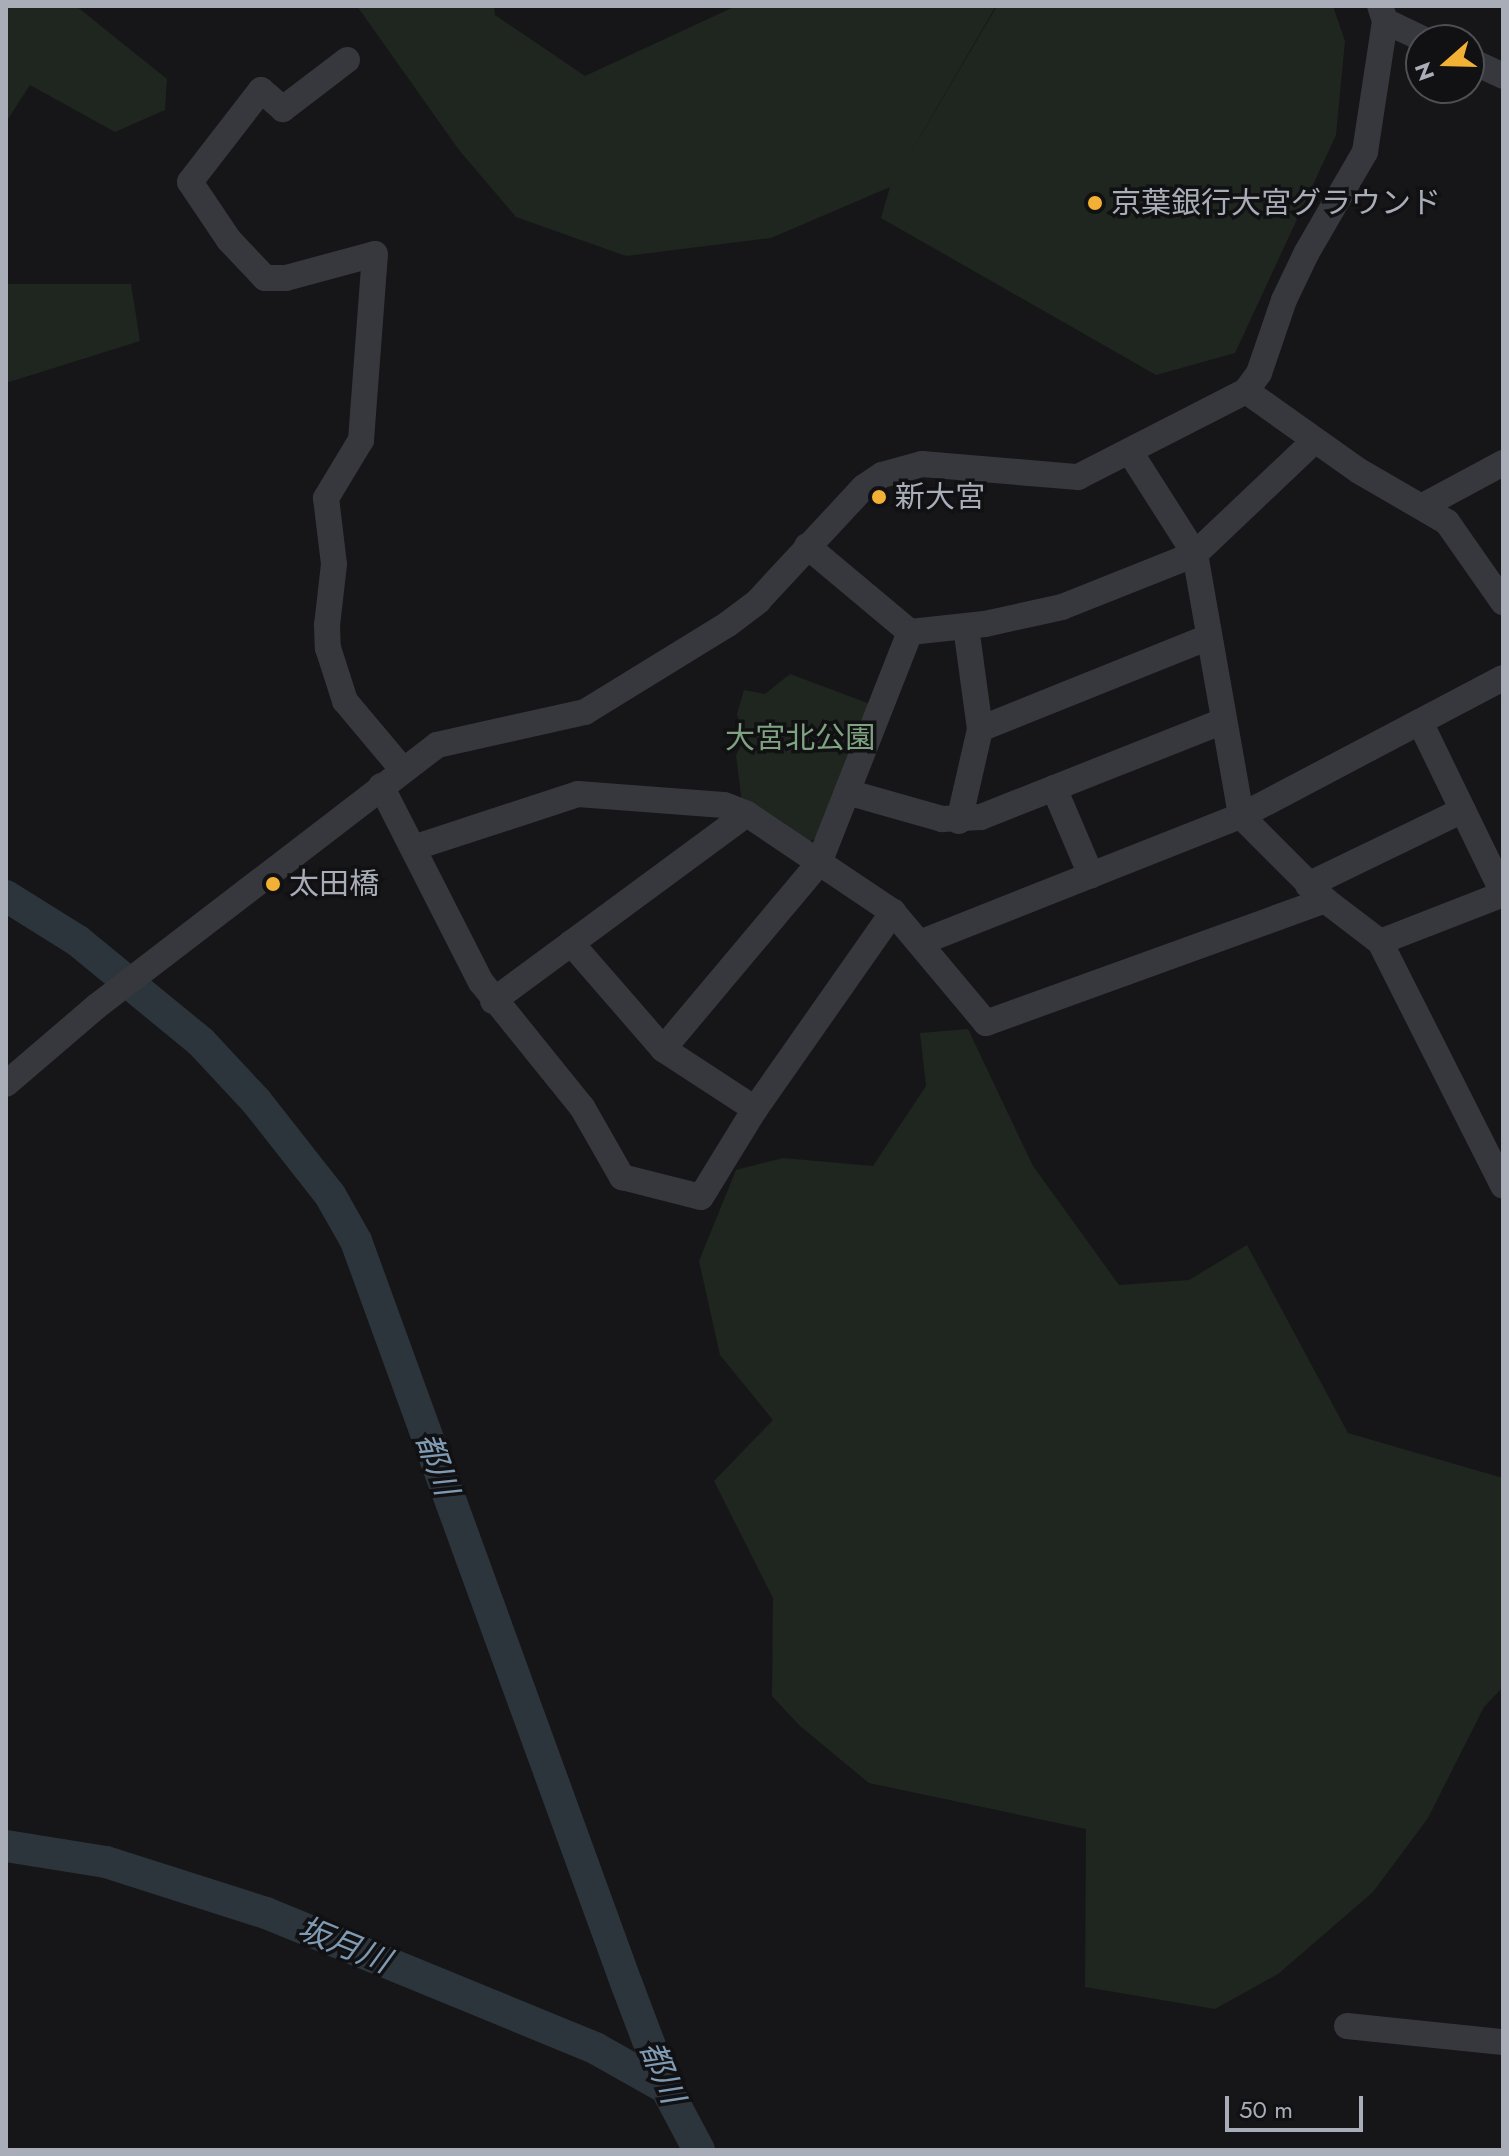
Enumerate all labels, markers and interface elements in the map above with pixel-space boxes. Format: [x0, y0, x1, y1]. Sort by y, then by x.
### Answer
north arrow [1405, 24, 1485, 104]
text: N [1406, 58, 1442, 85]
place label: 京葉銀行大宮グラウンド [1111, 185, 1441, 221]
marker: 京葉銀行大宮グラウンド [1086, 194, 1104, 212]
place label: 新大宮 [895, 479, 985, 515]
marker: 新大宮 [870, 488, 888, 506]
park label: 大宮北公園 [725, 720, 875, 756]
place label: 太田橋 [289, 866, 379, 902]
marker: 太田橋 [264, 875, 282, 893]
water label: 都川 [408, 1427, 466, 1501]
water label: 坂月川 [292, 1909, 396, 1981]
water label: 都川 [632, 2035, 692, 2109]
scale bar [1229, 2080, 1367, 2130]
text: 50 m [1239, 2092, 1293, 2127]

